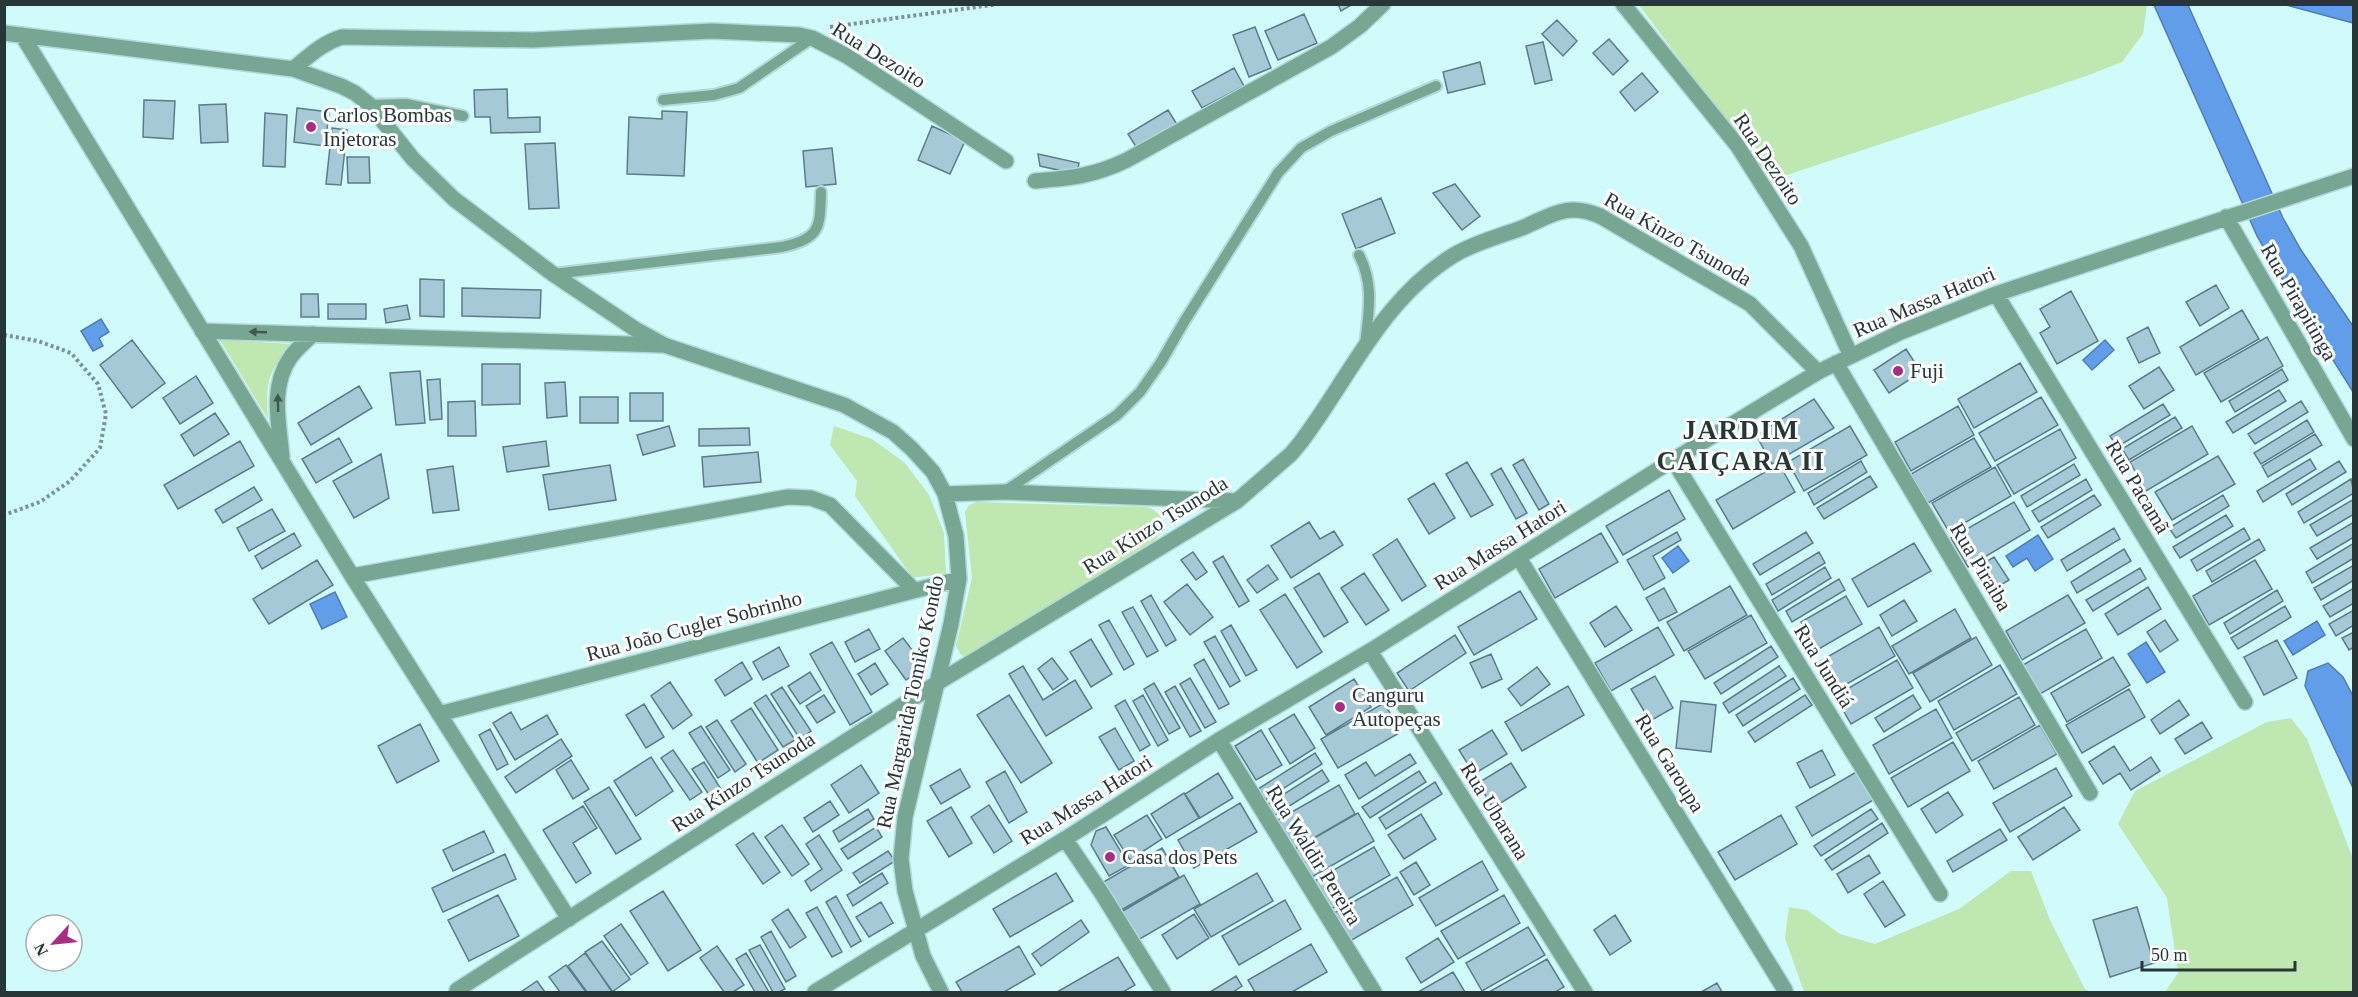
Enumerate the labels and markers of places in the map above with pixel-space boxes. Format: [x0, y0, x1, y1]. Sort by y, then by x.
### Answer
place label: Carlos Bombas Injetoras [323, 103, 452, 151]
marker: Carlos Bombas Injetoras [304, 120, 318, 134]
place label: Fuji [1910, 359, 1944, 383]
marker: Fuji [1891, 364, 1905, 378]
place label: Canguru Autopeças [1352, 683, 1441, 731]
marker: Canguru Autopeças [1333, 700, 1347, 714]
place label: Casa dos Pets [1122, 845, 1238, 869]
marker: Casa dos Pets [1103, 850, 1117, 864]

